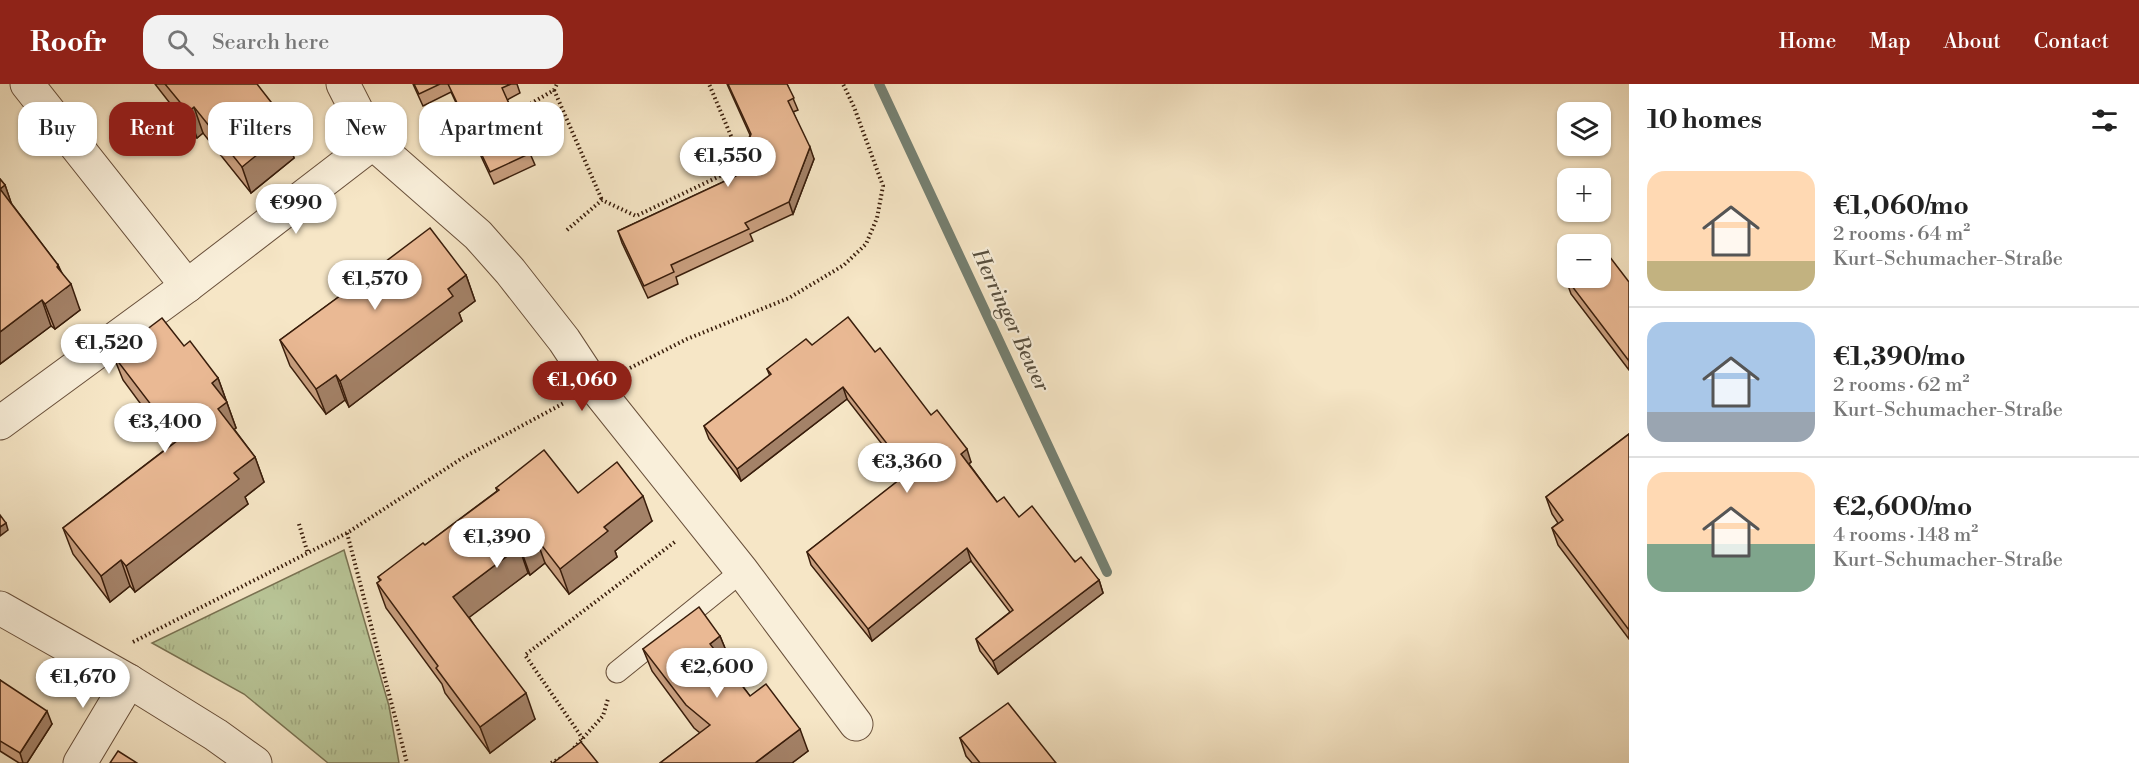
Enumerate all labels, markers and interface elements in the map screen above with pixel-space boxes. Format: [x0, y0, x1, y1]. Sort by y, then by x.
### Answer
search box [143, 15, 563, 69]
text: Roofr [30, 25, 107, 60]
icon: search [164, 26, 197, 59]
text: Search here [212, 29, 329, 56]
text: Home [1779, 29, 1836, 55]
text: Map [1869, 29, 1911, 55]
text: About [1944, 29, 2001, 55]
text: Contact [2034, 29, 2109, 55]
chip: Buy [18, 102, 97, 156]
chip: Rent [109, 102, 196, 156]
chip: Filters [208, 102, 313, 156]
chip: New [325, 102, 407, 156]
chip: Apartment [419, 102, 564, 156]
map controls [1557, 102, 1611, 288]
button: layers [1557, 102, 1611, 156]
text: 10 homes [1647, 104, 1762, 136]
icon: filters [2088, 104, 2121, 137]
pin: €1,550 [679, 137, 777, 188]
text: €1,550 [694, 144, 762, 169]
button: + [1557, 168, 1611, 222]
pin: €990 [260, 184, 332, 235]
text: €1,060/mo [1833, 190, 1969, 222]
text: €990 [270, 191, 322, 216]
icon: home [1695, 195, 1767, 267]
text: 2 rooms · 64 m² [1833, 222, 1970, 247]
button: − [1557, 234, 1611, 288]
water label: Herringer Bewer [965, 244, 1055, 397]
text: Kurt-Schumacher-Straße [1833, 247, 2063, 272]
pin: €1,570 [326, 260, 424, 311]
text: €1,570 [342, 267, 408, 292]
pin: €1,520 [60, 324, 158, 375]
text: €1,520 [75, 331, 143, 356]
text: €1,390/mo [1833, 341, 1966, 373]
icon: home [1695, 346, 1767, 418]
pin: €1,060 [533, 361, 631, 412]
text: €1,060 [547, 368, 617, 393]
text: 2 rooms · 62 m² [1833, 373, 1969, 398]
text: Kurt-Schumacher-Straße [1833, 398, 2063, 423]
pin: €3,400 [116, 403, 214, 454]
text: €3,400 [128, 410, 202, 435]
pin: €3,360 [858, 443, 956, 494]
text: €3,360 [872, 450, 942, 475]
text: €2,600/mo [1833, 491, 1972, 523]
icon: home [1695, 496, 1767, 568]
pin: €1,390 [448, 518, 546, 569]
text: 4 rooms · 148 m² [1833, 523, 1978, 548]
text: €1,390 [463, 525, 531, 550]
text: Kurt-Schumacher-Straße [1833, 548, 2063, 573]
pin: €2,600 [668, 648, 766, 699]
text: €2,600 [680, 655, 754, 680]
pin: €1,670 [34, 658, 132, 709]
text: €1,670 [50, 665, 116, 690]

